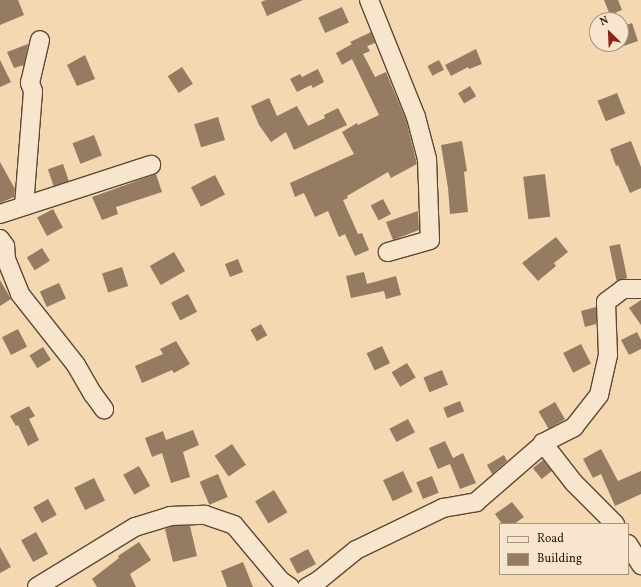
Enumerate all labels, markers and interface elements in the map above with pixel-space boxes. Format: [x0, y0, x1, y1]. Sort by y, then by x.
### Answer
north arrow [589, 12, 629, 52]
text: N [598, 13, 611, 30]
legend [499, 523, 629, 575]
text: Road [537, 531, 564, 547]
text: Building [537, 551, 582, 567]

